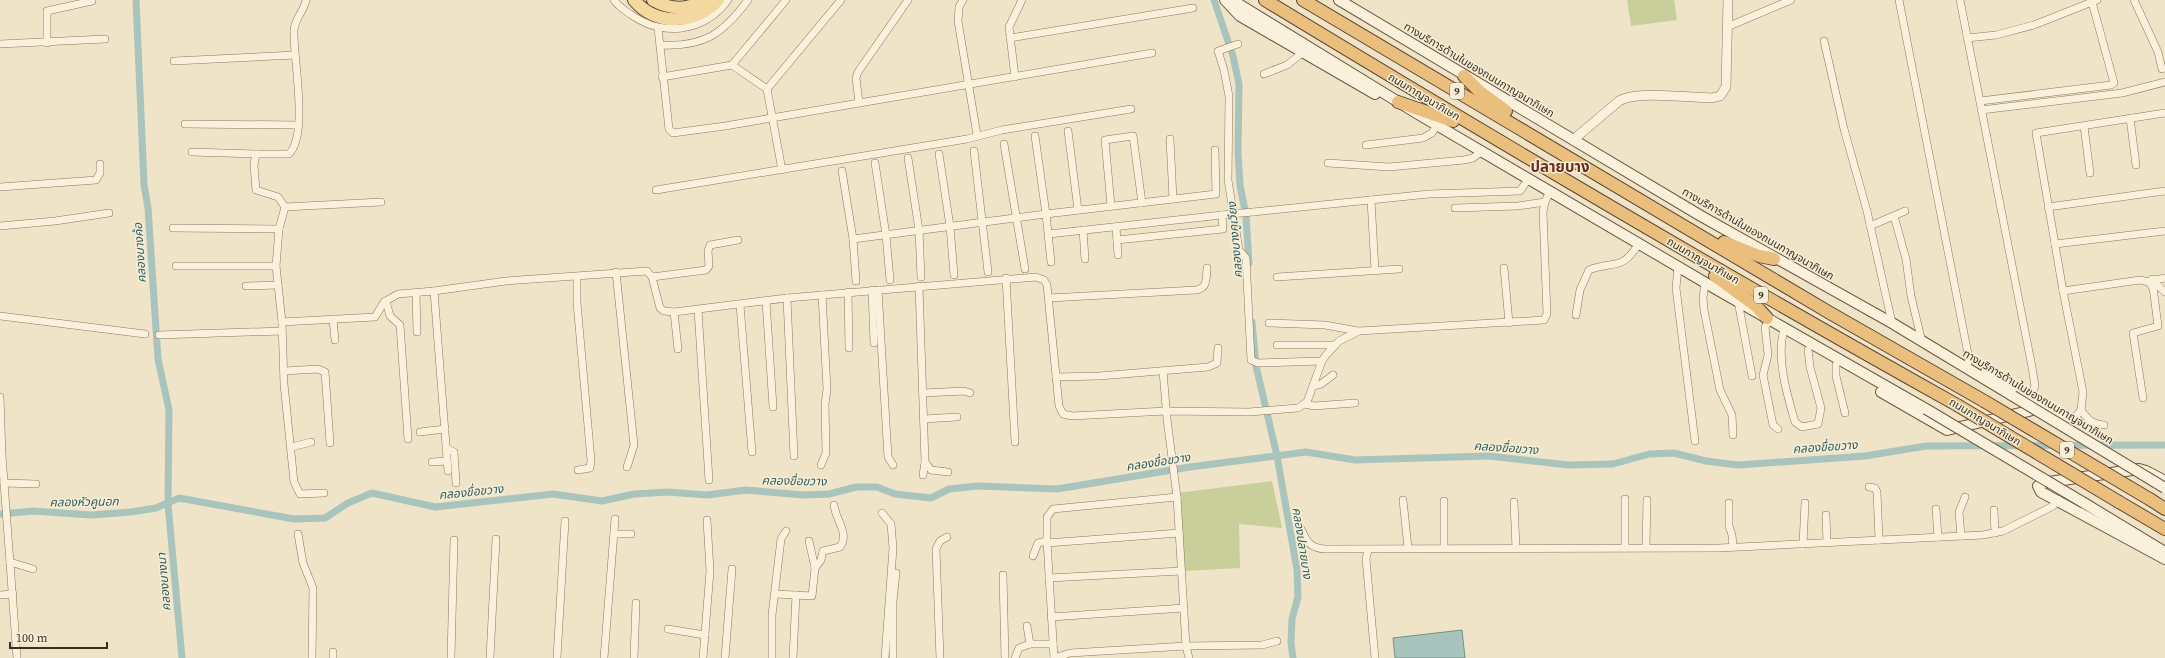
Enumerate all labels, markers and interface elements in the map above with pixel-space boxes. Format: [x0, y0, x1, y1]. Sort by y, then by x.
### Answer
street label: ทางบริการด้านในของถนนกาญจนาภิเษก [1401, 20, 1557, 120]
street label: ถนนกาญจนาภิเษก [1386, 70, 1462, 124]
road number: 9 [1450, 83, 1464, 99]
district label: ปลายบาง [1531, 156, 1589, 177]
street label: ทางบริการด้านในของถนนกาญจนาภิเษก [1680, 185, 1836, 283]
water label: คลองบางคูเวียง [1224, 201, 1246, 279]
water label: คลองบางค้อ [130, 221, 150, 284]
street label: ถนนกาญจนาภิเษก [1664, 235, 1742, 287]
road number: 9 [1754, 287, 1768, 303]
street label: ทางบริการด้านในของถนนกาญจนาภิเษก [1960, 347, 2116, 447]
street label: ถนนกาญจนาภิเษก [1947, 395, 2023, 449]
water label: คลองขื่อขวาง [1792, 436, 1858, 457]
water label: คลองขื่อขวาง [1473, 437, 1539, 458]
road number: 9 [2060, 442, 2074, 458]
water label: คลองขื่อขวาง [1125, 448, 1192, 475]
water label: คลองขื่อขวาง [761, 471, 827, 490]
water label: คลองขื่อขวาง [438, 480, 505, 503]
water label: คลองหัวคูนอก [49, 493, 120, 511]
water label: คลองปลายบาง [1288, 506, 1316, 580]
water label: คลองบางนา [153, 551, 175, 612]
scale bar [10, 624, 107, 650]
text: 100 m [16, 630, 48, 646]

